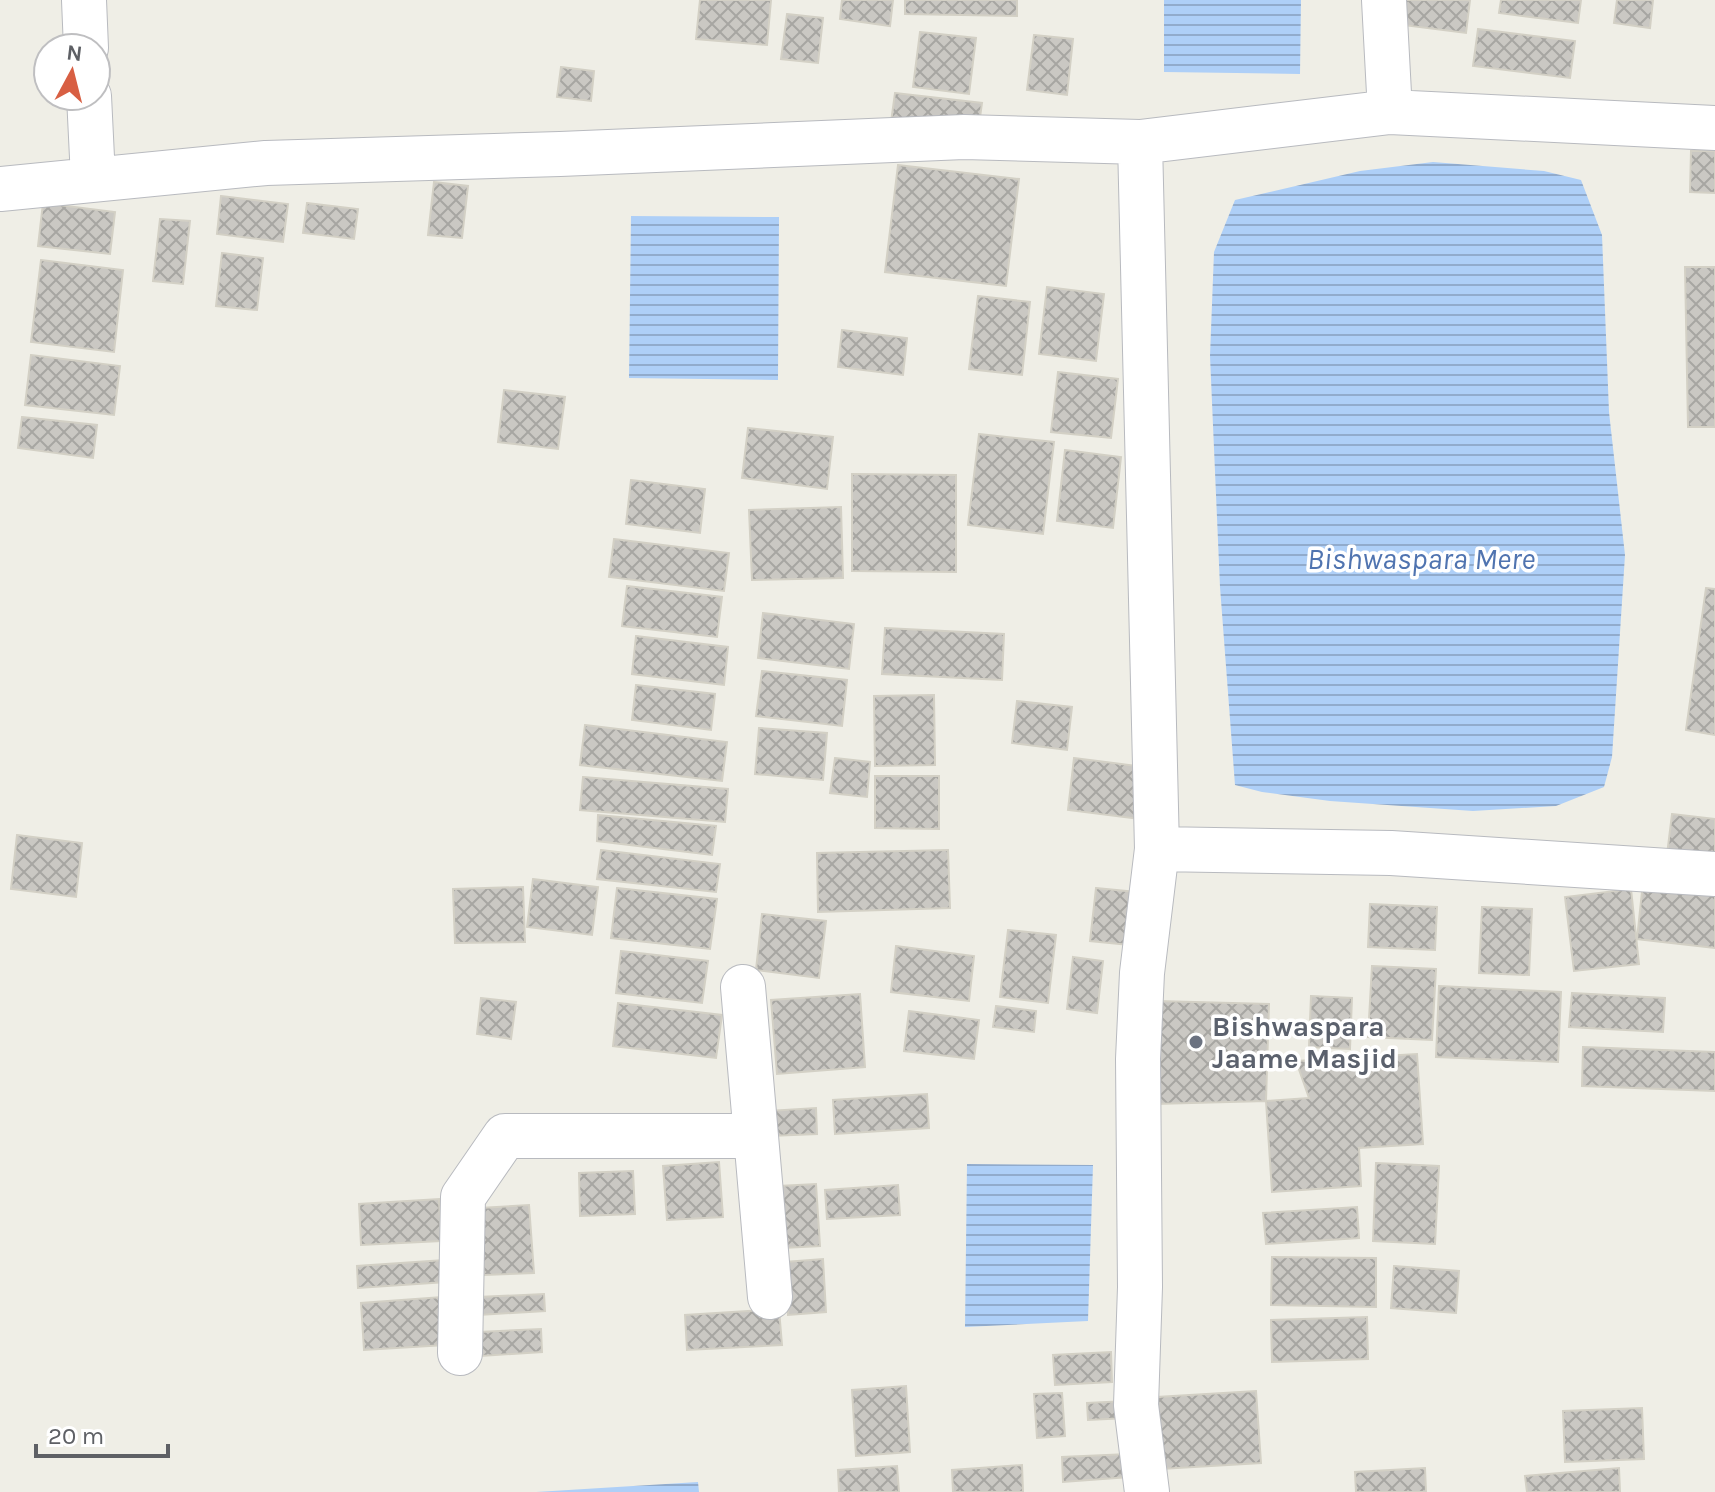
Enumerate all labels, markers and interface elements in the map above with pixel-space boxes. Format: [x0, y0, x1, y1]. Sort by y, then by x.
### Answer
north arrow [32, 32, 112, 112]
text: N [65, 39, 84, 67]
water label: Bishwaspara Mere [1307, 541, 1535, 577]
place label: Bishwaspara Jaame Masjid [1212, 1010, 1397, 1075]
marker: Bishwaspara Jaame Masjid [1187, 1033, 1205, 1051]
scale bar [36, 1408, 168, 1458]
text: 20 m [48, 1422, 104, 1450]

